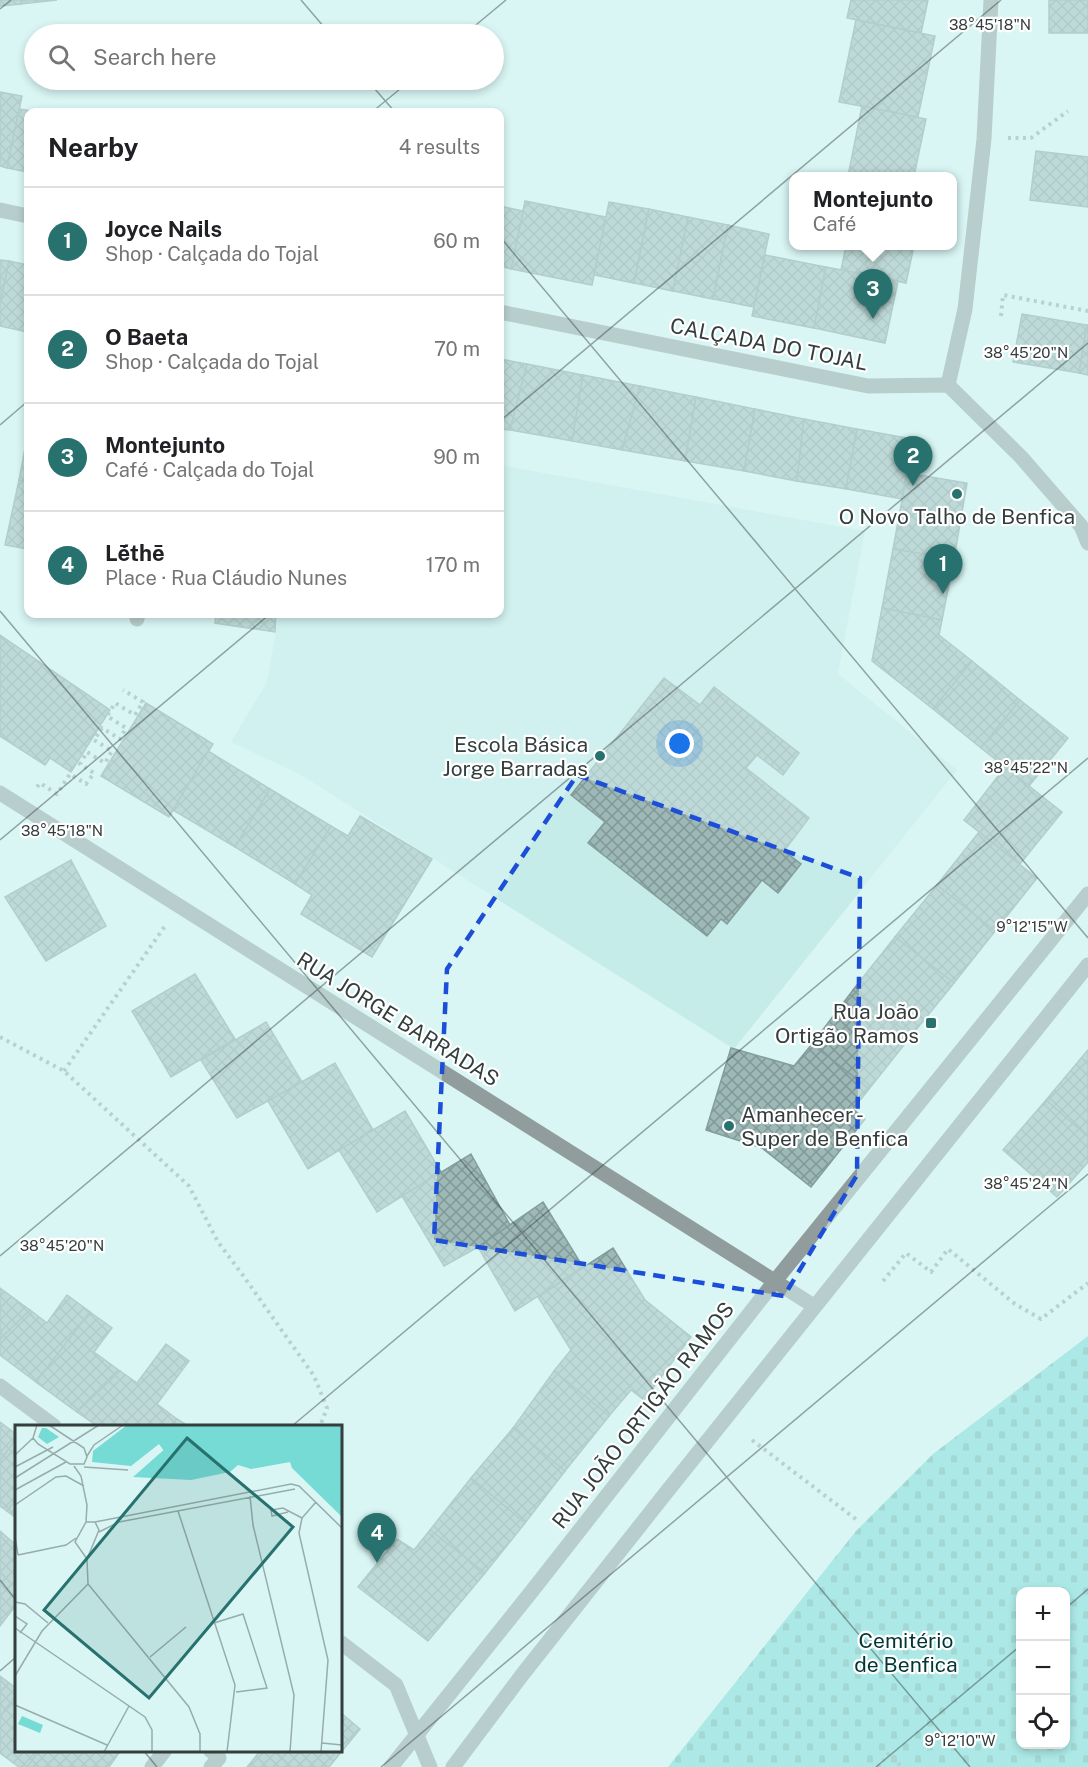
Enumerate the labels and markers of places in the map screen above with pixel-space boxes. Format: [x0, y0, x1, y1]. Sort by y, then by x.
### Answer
pin: 3 [854, 270, 892, 319]
pin: 2 [894, 436, 932, 486]
marker: O Novo Talho de Benfica [950, 487, 964, 501]
place label: O Novo Talho de Benfica [839, 504, 1075, 529]
pin: 1 [924, 544, 962, 594]
place label: Escola Básica Jorge Barradas [443, 732, 588, 781]
marker: Escola Básica Jorge Barradas [593, 749, 607, 763]
place label: Rua João Ortigão Ramos [775, 999, 919, 1048]
marker: Rua João Ortigão Ramos [924, 1016, 938, 1030]
place label: Amanhecer - Super de Benfica [741, 1102, 908, 1151]
marker: Amanhecer - Super de Benfica [722, 1119, 736, 1133]
pin: 4 [358, 1514, 397, 1563]

